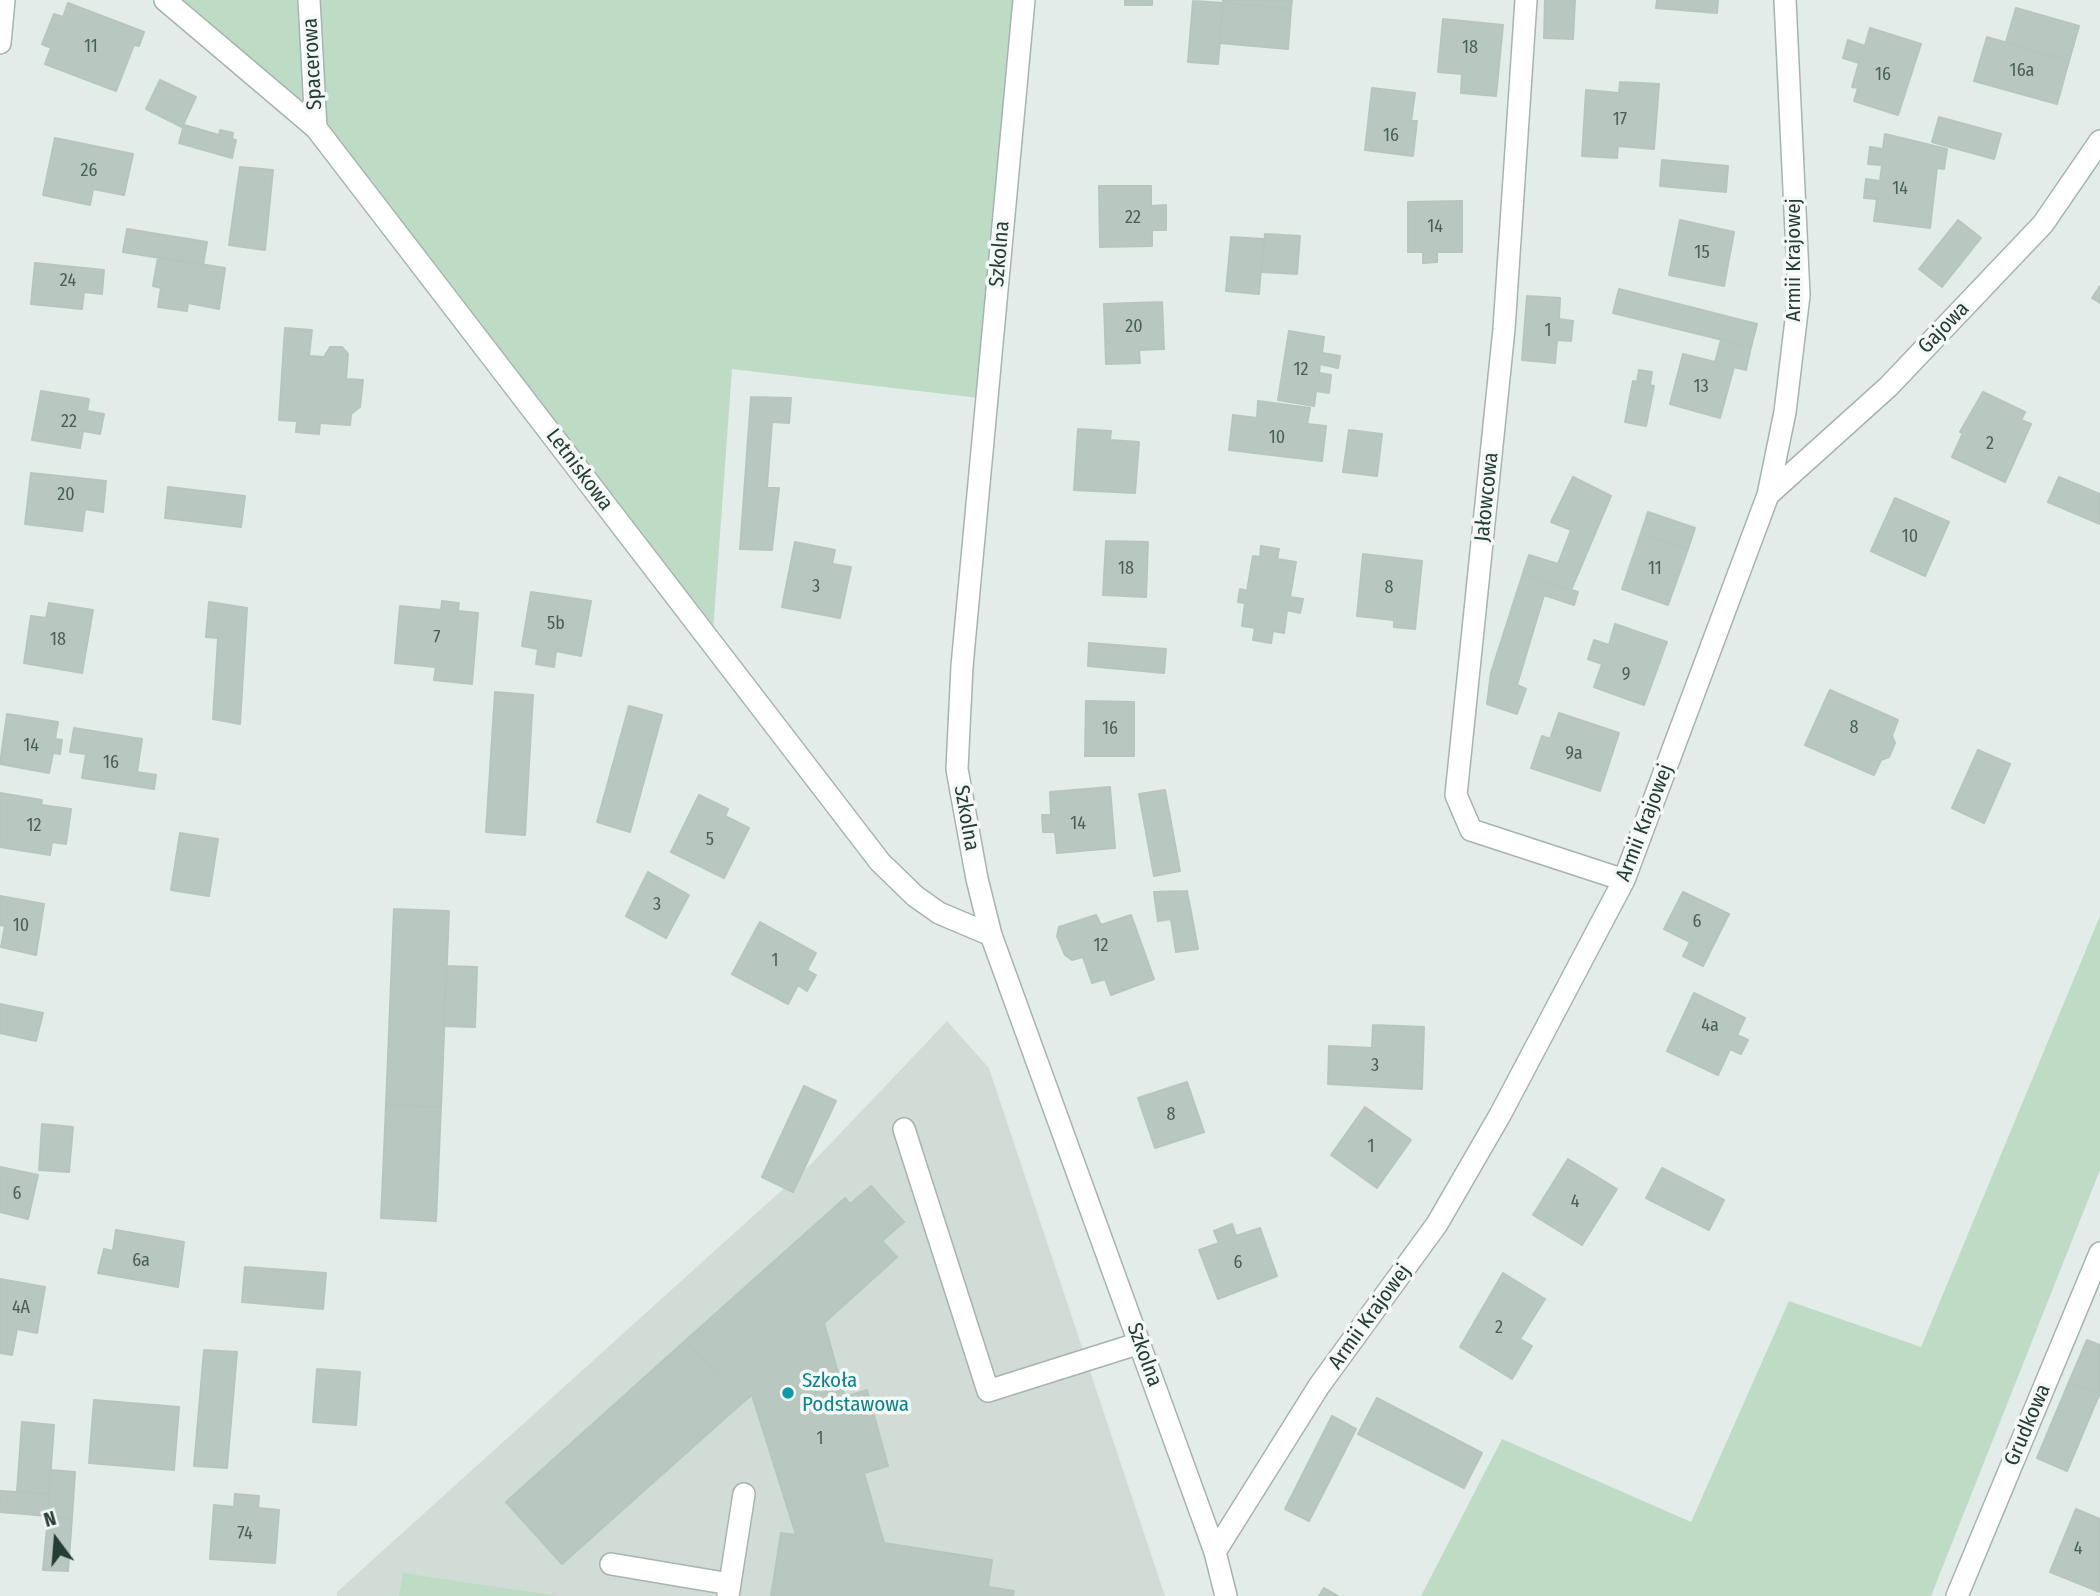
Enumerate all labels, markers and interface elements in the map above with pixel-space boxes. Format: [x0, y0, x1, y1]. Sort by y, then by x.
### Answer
street label: Spacerowa [298, 17, 328, 111]
house number: 11 [84, 36, 98, 58]
house number: 18 [1462, 37, 1478, 59]
house number: 16a [2010, 60, 2034, 82]
house number: 16 [1875, 64, 1891, 86]
house number: 17 [1613, 109, 1627, 131]
house number: 16 [1383, 125, 1399, 147]
house number: 26 [81, 160, 97, 182]
house number: 14 [1892, 178, 1908, 200]
street label: Armii Krajowej [1781, 198, 1807, 322]
house number: 22 [1125, 207, 1141, 229]
house number: 14 [1427, 216, 1443, 238]
street label: Szkolna [985, 220, 1015, 288]
house number: 15 [1694, 242, 1710, 264]
house number: 24 [60, 270, 76, 292]
street label: Gajowa [1913, 297, 1975, 359]
house number: 20 [1125, 316, 1143, 338]
house number: 1 [1544, 320, 1552, 342]
house number: 12 [1294, 359, 1308, 381]
house number: 13 [1693, 376, 1709, 398]
house number: 22 [61, 411, 77, 433]
street label: Letniskowa [540, 424, 618, 516]
house number: 10 [1269, 427, 1285, 449]
house number: 2 [1986, 433, 1994, 455]
street label: Jałowcowa [1470, 451, 1504, 543]
house number: 20 [57, 484, 75, 506]
house number: 10 [1902, 526, 1918, 548]
house number: 18 [1118, 558, 1134, 580]
house number: 11 [1648, 558, 1662, 580]
house number: 3 [812, 576, 820, 598]
house number: 8 [1385, 577, 1393, 599]
house number: 5b [547, 613, 565, 635]
house number: 7 [433, 627, 441, 649]
house number: 18 [50, 629, 66, 651]
house number: 9 [1622, 664, 1630, 686]
house number: 8 [1850, 717, 1858, 739]
house number: 16 [1102, 718, 1118, 740]
house number: 14 [23, 735, 39, 757]
house number: 9a [1565, 743, 1583, 765]
house number: 16 [103, 752, 119, 774]
street label: Armii Krajowej [1611, 761, 1679, 885]
street label: Szkolna [948, 783, 984, 853]
house number: 14 [1070, 813, 1086, 835]
house number: 12 [27, 815, 41, 837]
house number: 5 [706, 829, 714, 851]
house number: 3 [653, 894, 661, 916]
house number: 6 [1693, 911, 1701, 933]
house number: 10 [13, 915, 29, 937]
house number: 12 [1094, 935, 1108, 957]
house number: 1 [771, 950, 779, 972]
house number: 4a [1701, 1015, 1719, 1037]
house number: 3 [1371, 1055, 1379, 1077]
house number: 8 [1167, 1104, 1175, 1126]
house number: 1 [1367, 1136, 1375, 1158]
house number: 6 [13, 1183, 21, 1205]
house number: 4 [1571, 1191, 1579, 1213]
house number: 6a [132, 1250, 150, 1272]
house number: 6 [1234, 1252, 1242, 1274]
street label: Armii Krajowej [1323, 1260, 1417, 1374]
house number: 4A [12, 1297, 30, 1319]
house number: 2 [1495, 1317, 1503, 1339]
street label: Szkolna [1121, 1320, 1167, 1390]
place label: Szkoła Podstawowa [802, 1368, 909, 1418]
street label: Grudkowa [2000, 1380, 2056, 1470]
marker: Szkoła Podstawowa [780, 1385, 796, 1401]
house number: 1 [816, 1428, 824, 1450]
north arrow [21, 1505, 91, 1575]
text: N [41, 1507, 59, 1532]
house number: 74 [237, 1523, 253, 1545]
house number: 4 [2074, 1538, 2082, 1560]

